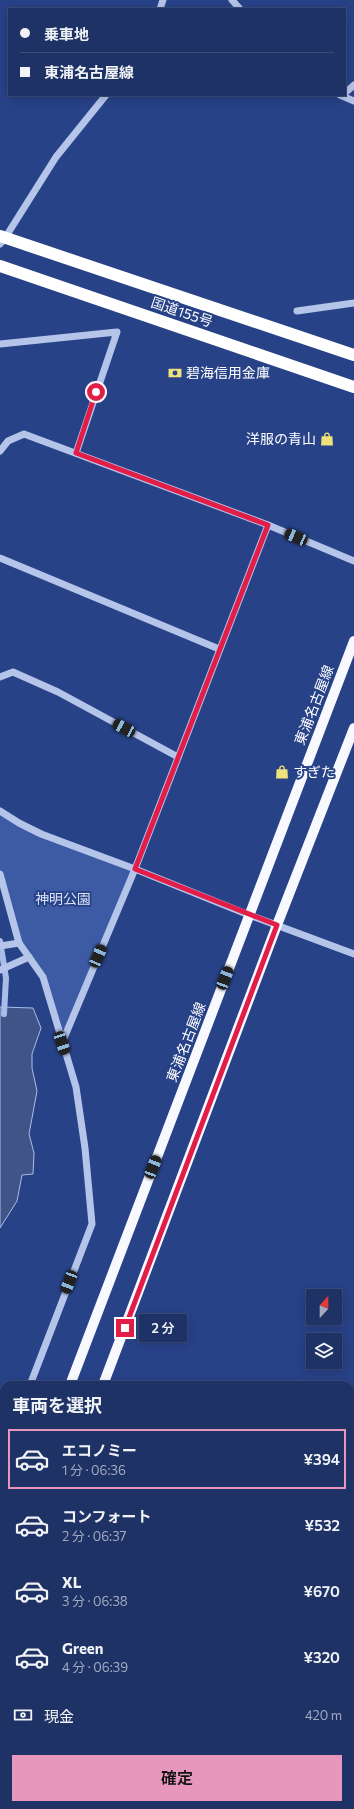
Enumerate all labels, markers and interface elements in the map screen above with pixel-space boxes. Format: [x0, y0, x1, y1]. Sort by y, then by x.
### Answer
text: 乗車地 [44, 25, 89, 43]
text: 東浦名古屋線 [44, 63, 134, 81]
street label: 国道155号 [149, 293, 215, 330]
place label: 碧海信用金庫 [186, 364, 270, 381]
bank icon: 碧海信用金庫 [167, 365, 183, 381]
route start [87, 383, 105, 401]
place label: 洋服の青山 [246, 430, 316, 447]
shop icon: 洋服の青山 [319, 431, 335, 447]
car [283, 527, 309, 547]
street label: 東浦名古屋線 [291, 663, 337, 747]
car [111, 717, 137, 739]
place label: すぎた [293, 763, 335, 780]
shop icon: すぎた [274, 764, 290, 780]
park label: 神明公園 [35, 890, 91, 907]
car [88, 943, 108, 969]
car [215, 965, 235, 991]
street label: 東浦名古屋線 [163, 1000, 209, 1084]
car [53, 1030, 71, 1056]
car [143, 1154, 163, 1180]
car [59, 1269, 79, 1295]
north arrow [306, 1289, 342, 1325]
map controls [306, 1289, 342, 1369]
callout: 2 分 [139, 1314, 187, 1342]
route end [116, 1319, 134, 1337]
text: 2 分 [152, 1320, 174, 1336]
button: layers [306, 1333, 342, 1369]
text: 車両を選択 [12, 1394, 102, 1416]
icon: car [14, 1441, 50, 1477]
text: エコノミー [62, 1441, 137, 1459]
text: ¥394 [303, 1450, 340, 1468]
text: 1 分 · 06:36 [62, 1462, 126, 1478]
icon: car [14, 1507, 50, 1543]
text: コンフォート [62, 1507, 152, 1525]
text: ¥532 [305, 1516, 340, 1534]
text: 2 分 · 06:37 [62, 1528, 126, 1544]
icon: car [14, 1573, 50, 1609]
text: XL [62, 1573, 81, 1591]
text: ¥670 [303, 1582, 340, 1600]
text: 3 分 · 06:38 [62, 1593, 128, 1609]
icon: car [14, 1639, 50, 1675]
text: Green [62, 1639, 103, 1657]
text: ¥320 [304, 1648, 340, 1666]
text: 4 分 · 06:39 [62, 1659, 128, 1675]
icon: cash [12, 1704, 34, 1726]
text: 現金 [44, 1707, 74, 1725]
text: 420 m [305, 1707, 342, 1723]
button: 確定 [12, 1755, 342, 1801]

